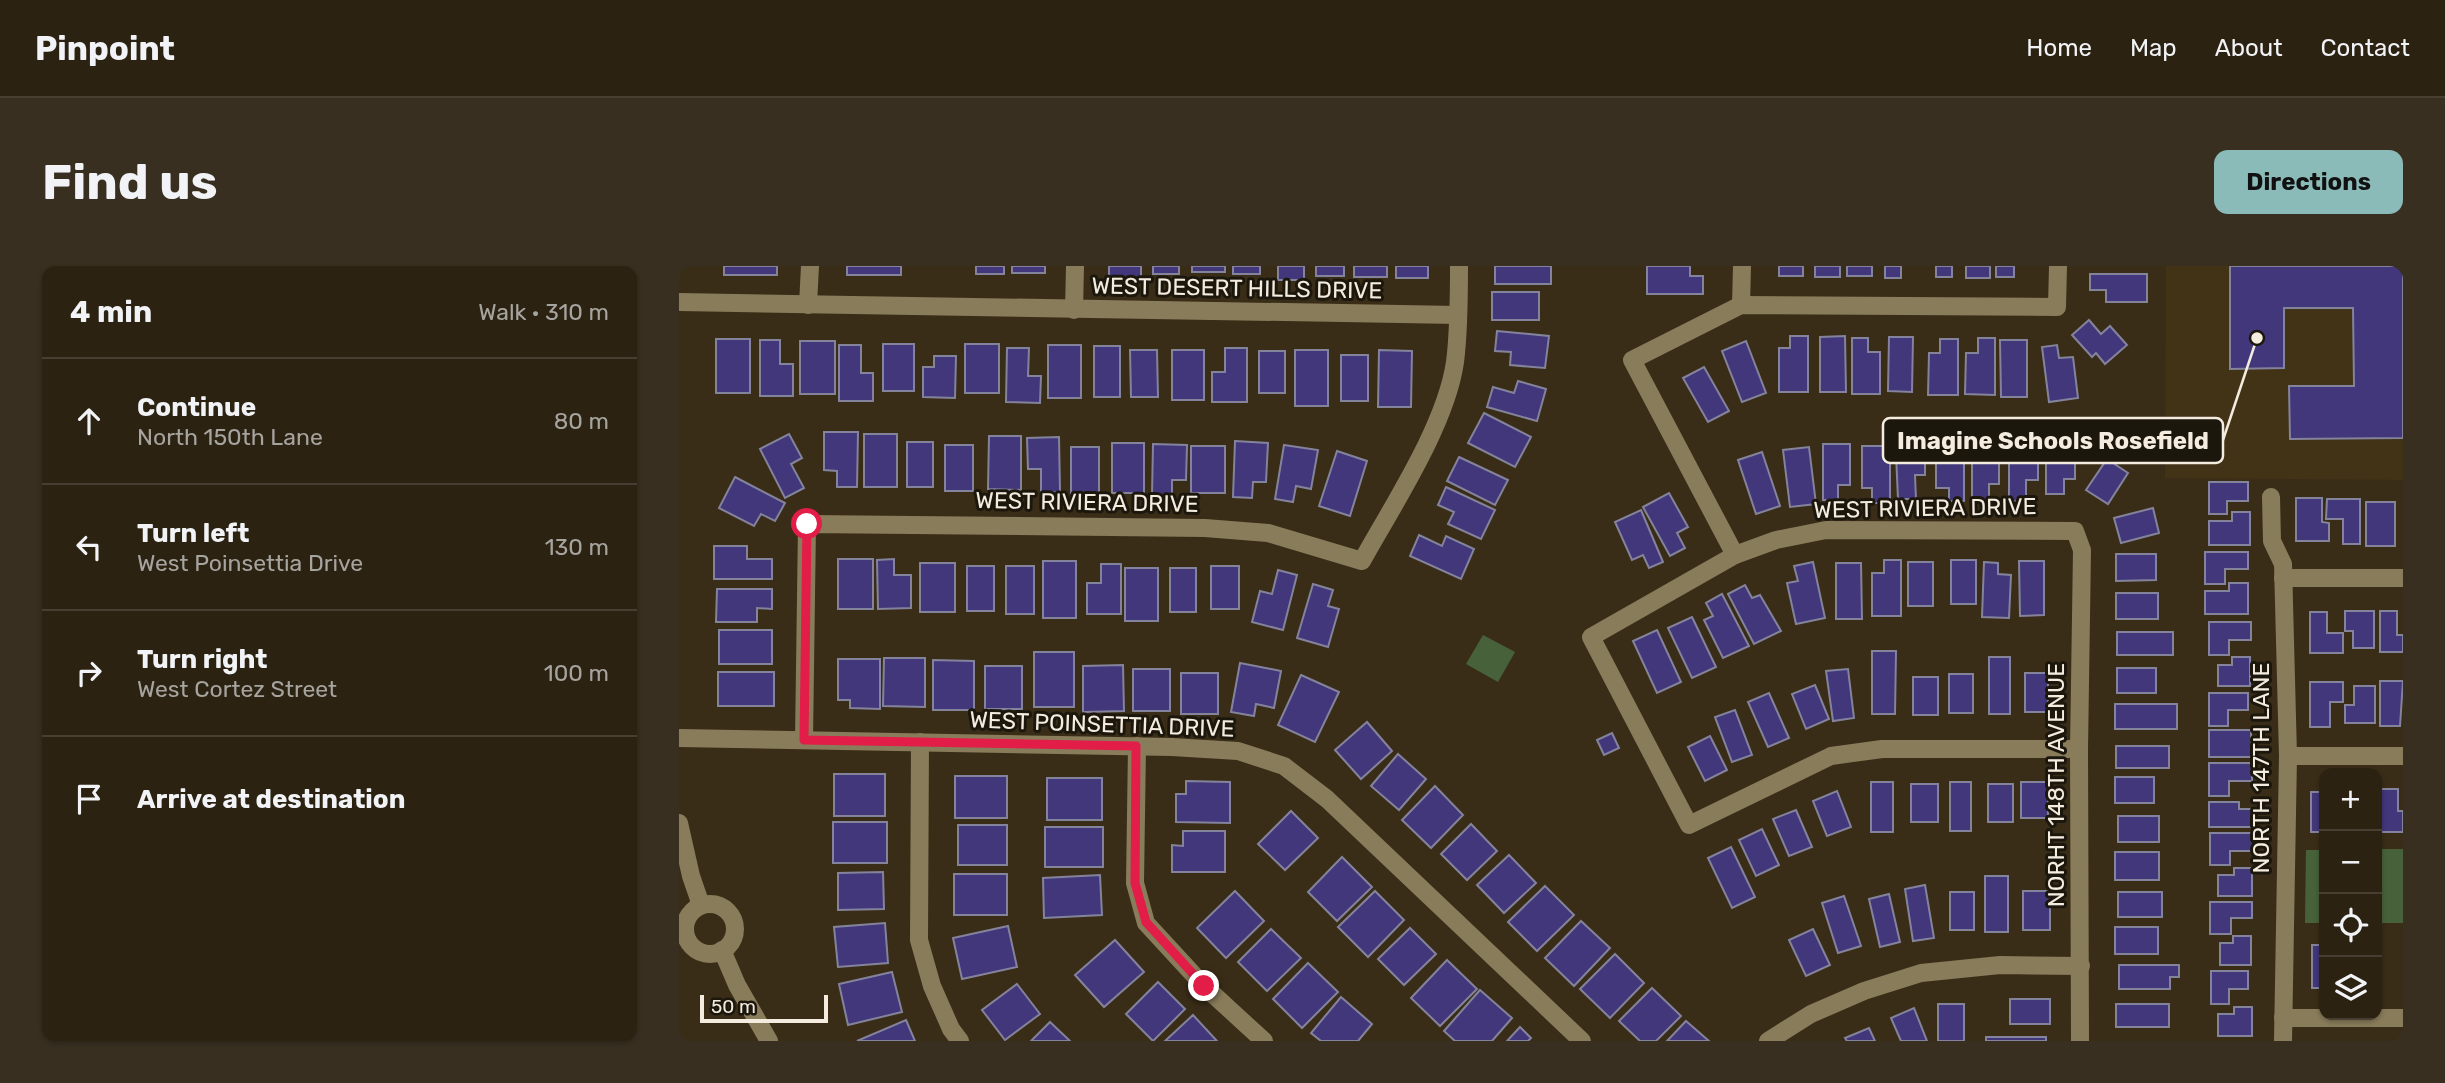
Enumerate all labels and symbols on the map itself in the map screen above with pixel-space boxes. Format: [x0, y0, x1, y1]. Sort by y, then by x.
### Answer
street label: WEST DESERT HILLS DRIVE [1091, 271, 1383, 305]
callout: Imagine Schools Rosefield [1883, 418, 2223, 463]
text: Imagine Schools Rosefield [1897, 427, 2209, 455]
street label: WEST RIVIERA DRIVE [975, 486, 1199, 518]
street label: WEST RIVIERA DRIVE [1813, 492, 2037, 524]
route start [791, 508, 822, 539]
street label: NORHT 148TH AVENUE [2042, 663, 2070, 907]
street label: NORTH 147TH LANE [2247, 663, 2275, 873]
street label: WEST POINSETTIA DRIVE [969, 705, 1235, 743]
route end [1188, 970, 1219, 1001]
scale bar [700, 992, 828, 1024]

